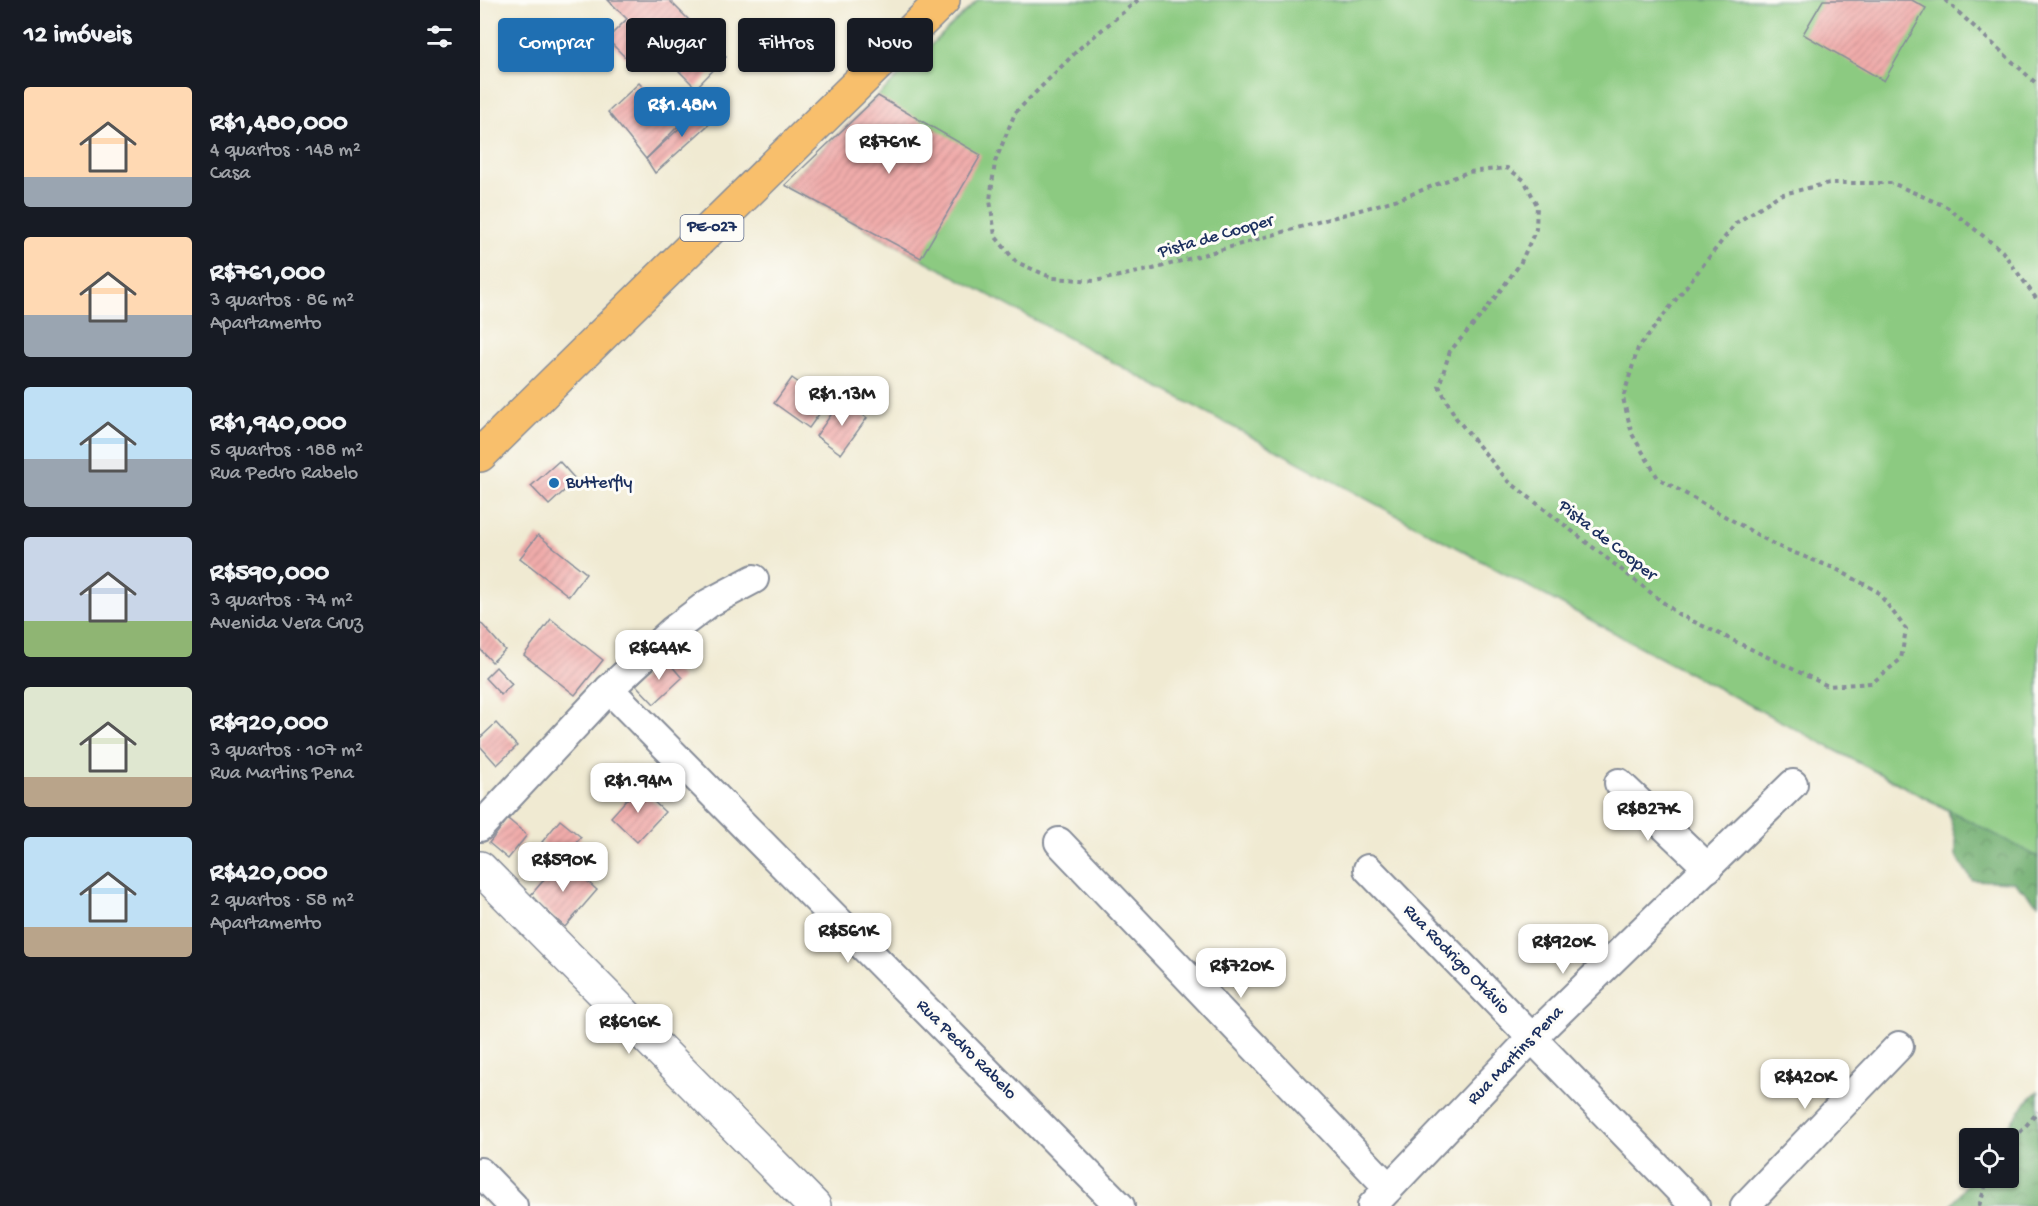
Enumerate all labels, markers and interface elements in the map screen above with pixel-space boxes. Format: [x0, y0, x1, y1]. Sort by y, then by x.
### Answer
chip: Comprar [498, 18, 614, 72]
chip: Alugar [626, 18, 726, 72]
chip: Filtros [738, 18, 835, 72]
chip: Novo [847, 18, 933, 72]
icon: filters [423, 20, 456, 53]
text: 12 imóveis [24, 21, 131, 52]
pin: R$1.48M [627, 87, 737, 138]
text: R$1.48M [648, 95, 716, 118]
text: R$1,480,000 [210, 109, 348, 140]
icon: home [72, 111, 144, 183]
pin: R$761K [840, 124, 938, 175]
text: R$761K [859, 132, 919, 155]
text: 4 quartos · 148 m² [210, 140, 361, 163]
text: Casa [210, 163, 250, 186]
street label: Pista de Cooper [1155, 210, 1278, 264]
road number: PE-027 [680, 215, 744, 241]
text: R$761,000 [210, 259, 325, 290]
icon: home [72, 261, 144, 333]
text: 3 quartos · 86 m² [210, 290, 354, 313]
text: Apartamento [210, 313, 322, 336]
pin: R$1.13M [787, 376, 897, 427]
text: R$1.13M [809, 384, 875, 407]
text: R$1,940,000 [210, 409, 347, 440]
icon: home [72, 411, 144, 483]
text: 5 quartos · 188 m² [210, 440, 363, 463]
text: Rua Pedro Rabelo [210, 463, 358, 486]
place label: Butterfly [565, 473, 632, 494]
marker: Butterfly [547, 476, 561, 490]
street label: Pista de Cooper [1553, 495, 1662, 587]
text: R$590,000 [210, 559, 329, 590]
icon: home [72, 561, 144, 633]
text: 3 quartos · 74 m² [210, 590, 353, 613]
text: Avenida Vera Cruz [210, 613, 363, 636]
pin: R$644K [610, 630, 708, 681]
text: R$644K [629, 638, 689, 661]
text: R$920,000 [210, 709, 328, 740]
icon: home [72, 711, 144, 783]
text: 3 quartos · 107 m² [210, 740, 363, 763]
text: Rua Martins Pena [210, 763, 354, 786]
pin: R$1.94M [583, 763, 693, 814]
text: R$1.94M [604, 771, 672, 794]
pin: R$827K [1599, 791, 1697, 842]
text: R$827K [1617, 799, 1679, 822]
pin: R$590K [514, 842, 612, 893]
text: R$590K [532, 850, 594, 873]
text: R$420,000 [210, 859, 328, 890]
icon: home [72, 861, 144, 933]
text: 2 quartos · 58 m² [210, 890, 354, 913]
street label: Rua Rodrigo Otávio [1398, 901, 1514, 1019]
text: Apartamento [210, 913, 322, 936]
pin: R$561K [799, 913, 897, 964]
text: R$561K [818, 921, 878, 944]
pin: R$920K [1514, 924, 1612, 975]
text: R$920K [1532, 932, 1594, 955]
pin: R$720K [1192, 948, 1290, 999]
text: R$720K [1210, 956, 1272, 979]
street label: Rua Pedro Rabelo [911, 995, 1021, 1105]
street label: Rua Martins Pena [1463, 1001, 1569, 1110]
pin: R$616K [580, 1004, 678, 1055]
text: R$616K [600, 1012, 658, 1035]
pin: R$420K [1756, 1059, 1854, 1110]
text: R$420K [1774, 1067, 1836, 1090]
map controls [1959, 1128, 2019, 1188]
button: locate [1959, 1128, 2019, 1188]

